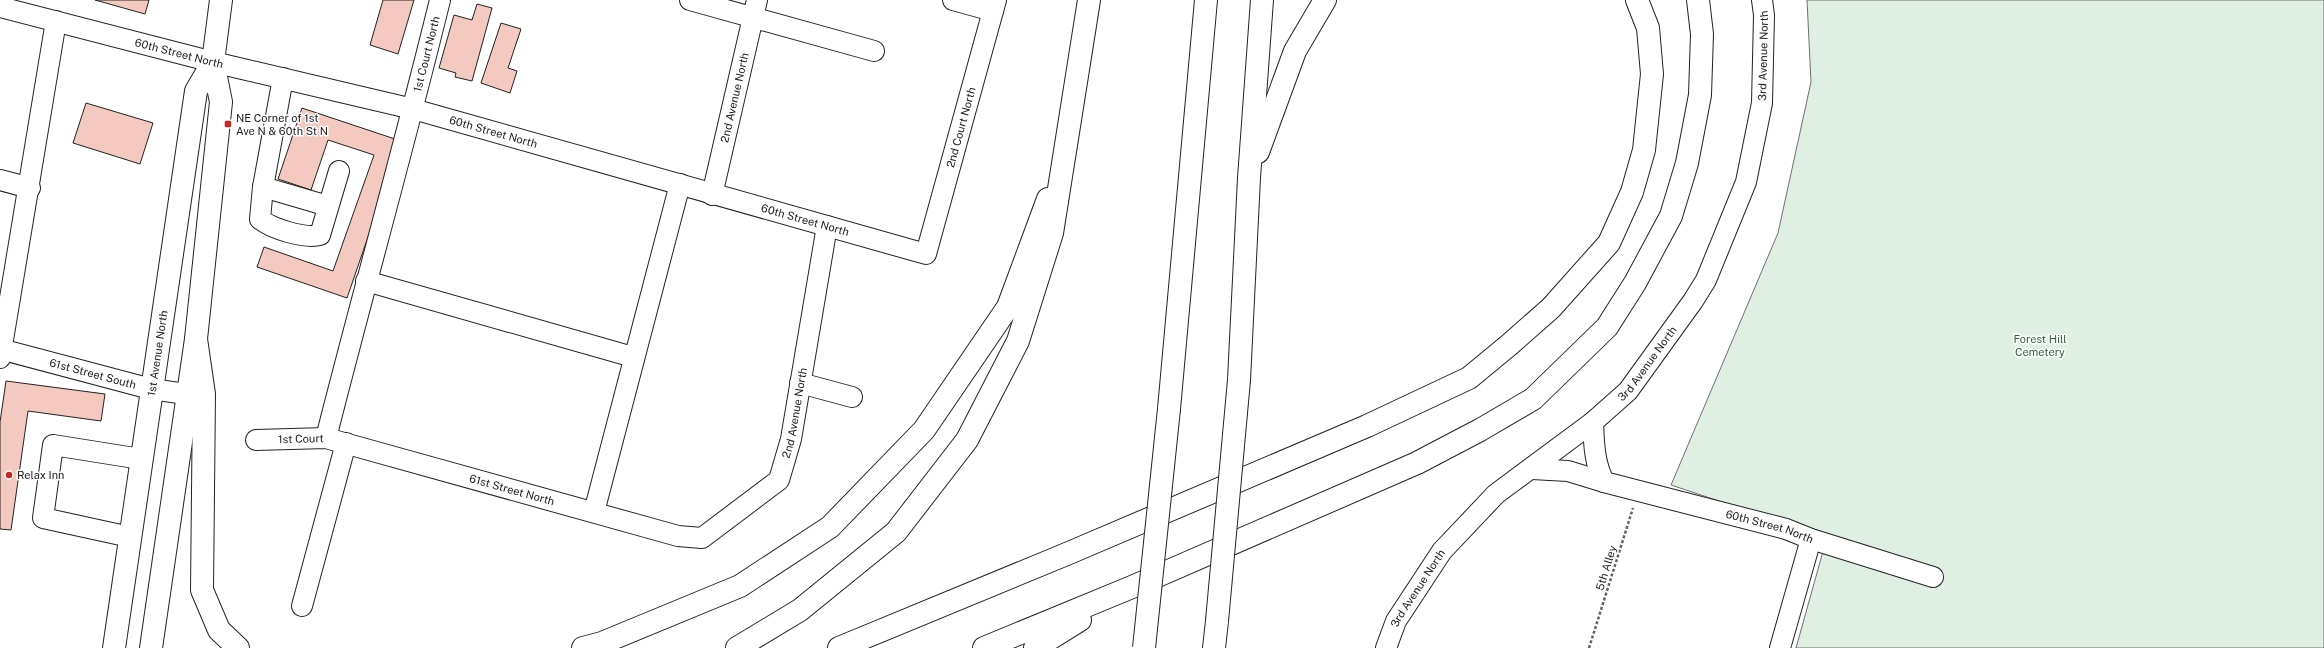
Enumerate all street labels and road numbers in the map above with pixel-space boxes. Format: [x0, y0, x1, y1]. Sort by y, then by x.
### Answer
street label: 3rd Avenue North [1756, 10, 1770, 101]
street label: 1st Court North [411, 15, 442, 93]
street label: 60th Street North [134, 36, 225, 70]
street label: 2nd Avenue North [718, 51, 751, 144]
street label: 2nd Court North [944, 86, 978, 169]
street label: 60th Street North [448, 114, 539, 150]
street label: 60th Street North [760, 202, 851, 238]
street label: 1st Avenue North [145, 309, 170, 397]
street label: 3rd Avenue North [1615, 324, 1679, 403]
street label: 61st Street South [48, 356, 137, 391]
street label: 2nd Avenue North [780, 367, 809, 459]
street label: 1st Court [278, 432, 324, 445]
street label: 61st Street North [468, 472, 556, 507]
street label: 60th Street North [1725, 508, 1815, 545]
street label: 5th Alley [1593, 544, 1619, 592]
street label: 3rd Avenue North [1388, 547, 1447, 629]

